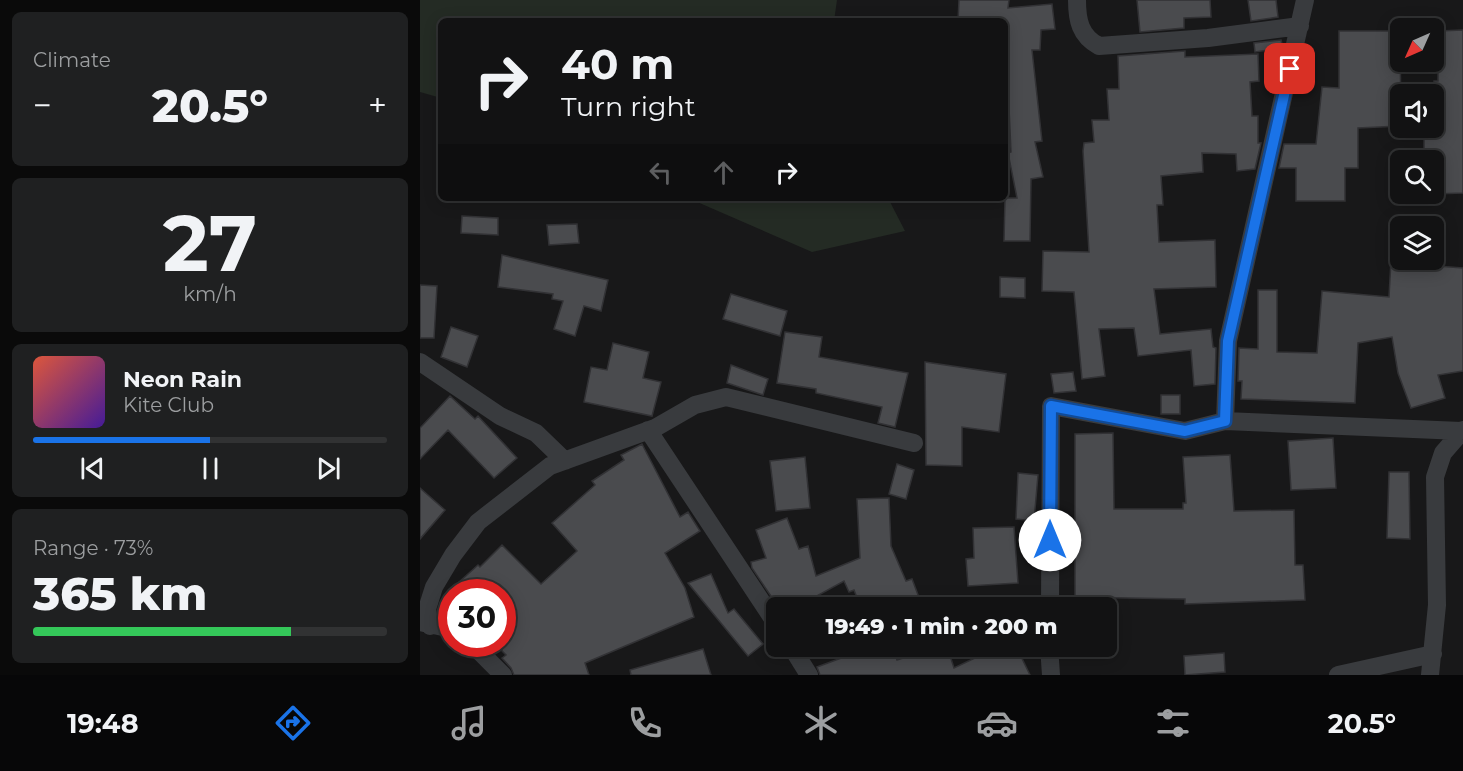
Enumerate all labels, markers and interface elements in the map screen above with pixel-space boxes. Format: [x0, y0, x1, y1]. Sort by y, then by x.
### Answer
north arrow [1390, 18, 1444, 72]
map controls [1390, 18, 1444, 270]
text: 40 m [561, 38, 674, 90]
icon: right [462, 42, 540, 120]
pin [1264, 43, 1315, 94]
text: Climate [33, 48, 111, 72]
icon: arrive [1273, 52, 1306, 85]
text: 20.5° [152, 78, 268, 133]
button: sound [1390, 84, 1444, 138]
text: − [33, 85, 52, 125]
text: + [368, 85, 387, 125]
text: Turn right [561, 90, 696, 123]
button: search [1390, 150, 1444, 204]
icon: left [644, 156, 677, 189]
icon: ahead [707, 156, 740, 189]
icon: right [770, 156, 803, 189]
text: 27 [163, 195, 257, 291]
button: layers [1390, 216, 1444, 270]
text: km/h [183, 282, 237, 306]
text: Neon Rain [123, 366, 242, 393]
text: Kite Club [123, 393, 214, 417]
icon: previous [76, 452, 109, 485]
icon: pause [194, 452, 227, 485]
icon: next [312, 452, 345, 485]
position arrow [1018, 508, 1082, 572]
text: Range · 73% [33, 536, 153, 560]
text: 365 km [33, 566, 207, 621]
speed limit sign: 30 [438, 579, 516, 657]
text: 19:49 · 1 min · 200 m [825, 613, 1058, 640]
icon: directions [272, 702, 314, 744]
icon: music [448, 702, 490, 744]
icon: phone [624, 702, 666, 744]
icon: climate [800, 702, 842, 744]
icon: car [976, 702, 1018, 744]
icon: filters [1152, 702, 1194, 744]
text: 19:48 [67, 707, 139, 740]
text: 20.5° [1328, 707, 1396, 740]

